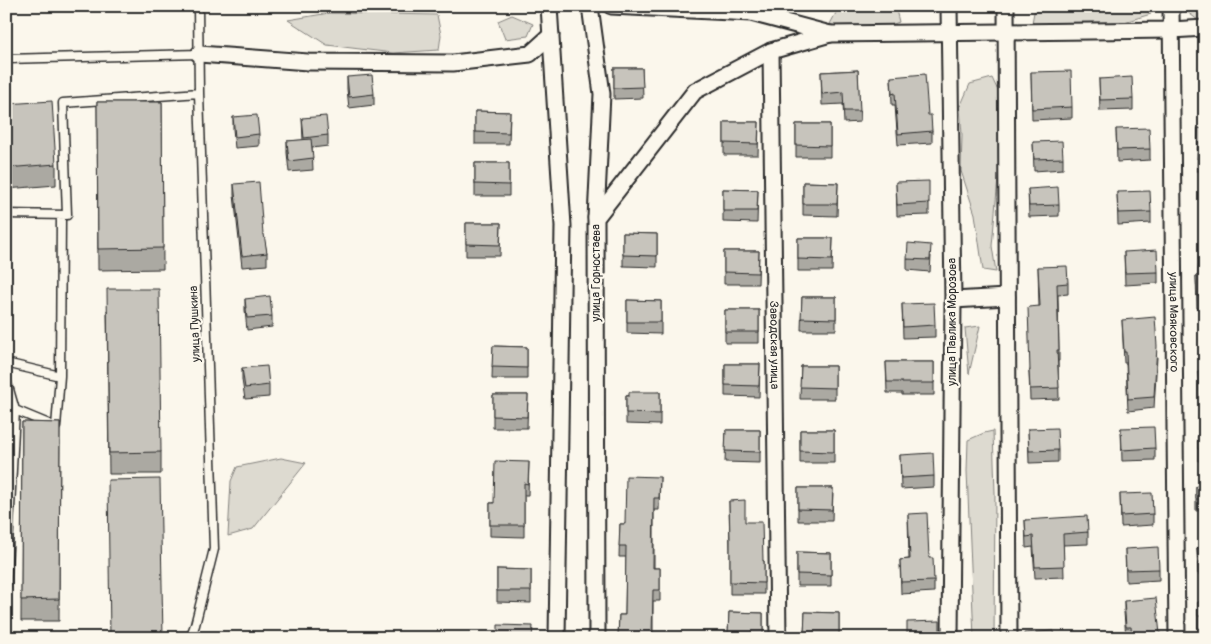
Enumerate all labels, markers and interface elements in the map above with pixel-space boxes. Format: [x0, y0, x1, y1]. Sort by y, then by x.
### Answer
street label: улица Горностаева [589, 224, 604, 323]
street label: улица Павлика Морозова [945, 258, 960, 387]
street label: улица Маяковского [1166, 271, 1182, 373]
street label: улица Пушкина [186, 285, 204, 363]
street label: Заводская улица [766, 301, 783, 390]

